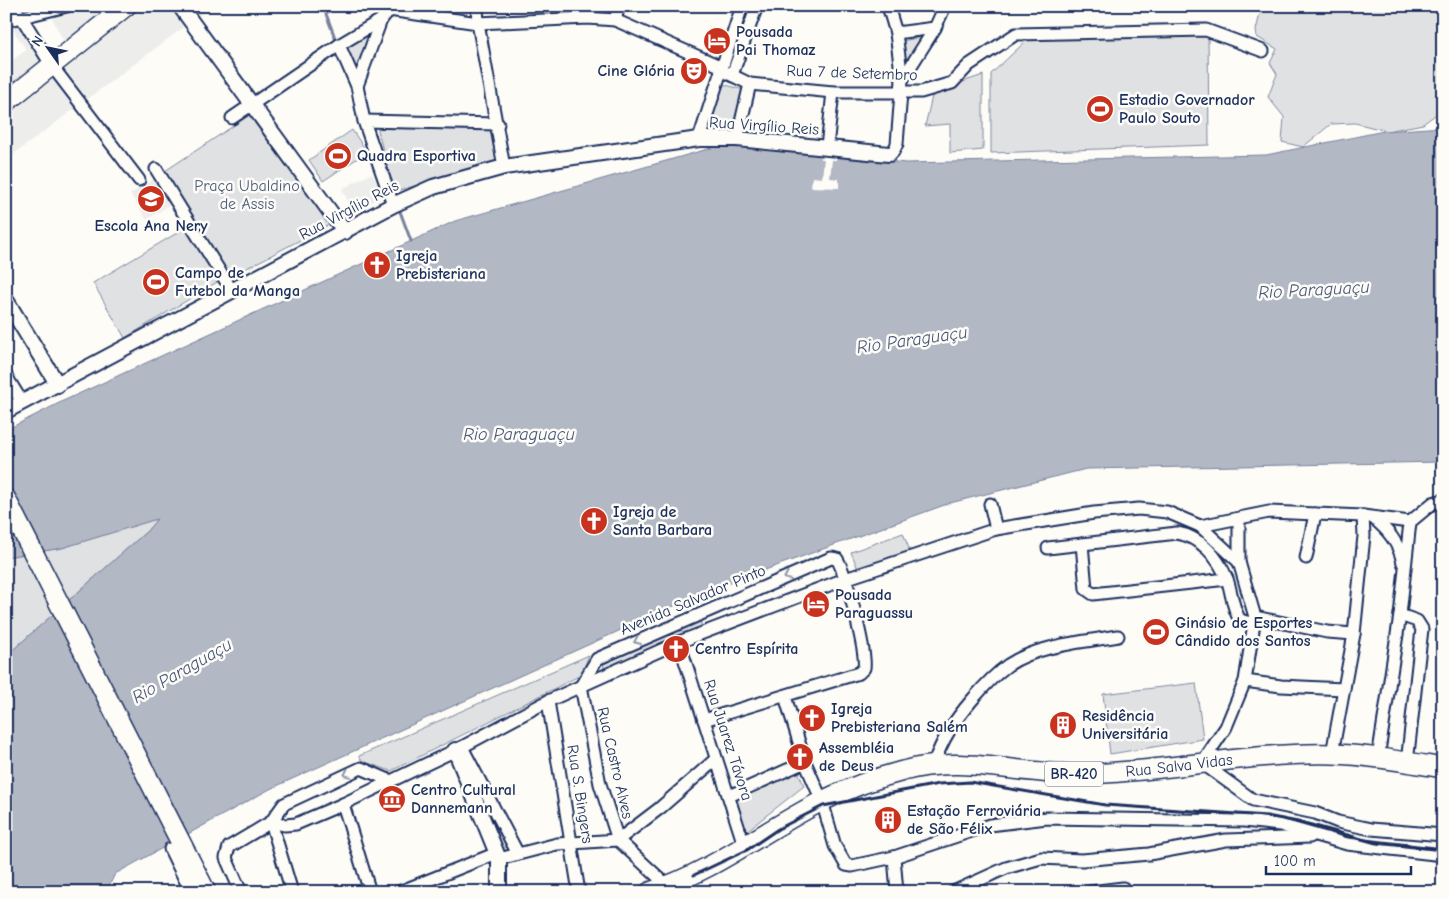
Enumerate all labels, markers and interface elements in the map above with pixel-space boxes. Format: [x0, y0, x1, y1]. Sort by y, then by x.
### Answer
north arrow [22, 22, 72, 72]
place label: Pousada Pai Thomaz [736, 23, 816, 59]
hotel icon: Pousada Pai Thomaz [702, 26, 732, 56]
text: N [28, 33, 47, 50]
theatre icon: Cine Glória [679, 56, 709, 86]
place label: Cine Glória [597, 62, 675, 80]
street label: Rua 7 de Setembro [786, 62, 918, 84]
place label: Estadio Governador Paulo Souto [1119, 91, 1255, 127]
sports icon: Estadio Governador Paulo Souto [1085, 94, 1115, 124]
street label: Rua Virgílio Reis [708, 113, 820, 139]
sports icon: Quadra Esportiva [323, 141, 353, 171]
place label: Quadra Esportiva [357, 147, 476, 165]
street label: Rua Virgílio Reis [296, 176, 402, 244]
park label: Praça Ubaldino de Assis [194, 177, 300, 213]
school or university icon: Escola Ana Nery [136, 184, 166, 214]
place label: Escola Ana Nery [94, 217, 208, 235]
place label: Igreja Prebisteriana [396, 247, 486, 283]
church icon: Igreja Prebisteriana [362, 250, 392, 280]
place label: Campo de Futebol da Manga [175, 264, 300, 300]
sports icon: Campo de Futebol da Manga [141, 267, 171, 297]
water label: Rio Paraguaçu [1258, 277, 1370, 303]
water label: Rio Paraguaçu [855, 322, 969, 358]
water label: Rio Paraguaçu [463, 424, 575, 445]
place label: Igreja de Santa Barbara [613, 503, 712, 539]
church icon: Igreja de Santa Barbara [579, 506, 609, 536]
street label: Avenida Salvador Pinto [618, 561, 768, 639]
one-way arrow [783, 571, 792, 582]
place label: Pousada Paraguassu [835, 586, 913, 622]
hotel icon: Pousada Paraguassu [801, 589, 831, 619]
place label: Ginásio de Esportes Cândido dos Santos [1175, 614, 1313, 650]
sports icon: Ginásio de Esportes Cândido dos Santos [1141, 617, 1171, 647]
water label: Rio Paraguaçu [128, 634, 236, 708]
church icon: Centro Espírita [661, 634, 691, 664]
one-way arrow [634, 636, 642, 646]
place label: Centro Espírita [695, 640, 798, 658]
street label: Rua Juarez Távora [700, 677, 756, 803]
place label: Igreja Prebisteriana Salém [831, 700, 968, 736]
church icon: Igreja Prebisteriana Salém [797, 703, 827, 733]
street label: Rua Castro Alves [593, 705, 637, 821]
place label: Residência Universitária [1082, 707, 1168, 743]
building icon: Residência Universitária [1048, 710, 1078, 740]
place label: Assembléia de Deus [819, 739, 894, 775]
church icon: Assembléia de Deus [785, 742, 815, 772]
street label: Rua S. Bingers [563, 743, 597, 845]
street label: Rua Salva Vidas [1125, 751, 1234, 781]
road number: BR-420 [1045, 762, 1103, 786]
one-way arrow [343, 768, 352, 779]
place label: Centro Cultural Dannemann [411, 781, 516, 817]
museum icon: Centro Cultural Dannemann [377, 784, 407, 814]
place label: Estação Ferroviária de São Félix [907, 802, 1041, 838]
building icon: Estação Ferroviária de São Félix [873, 805, 903, 835]
scale bar [1266, 843, 1412, 875]
text: 100 m [1274, 852, 1316, 870]

